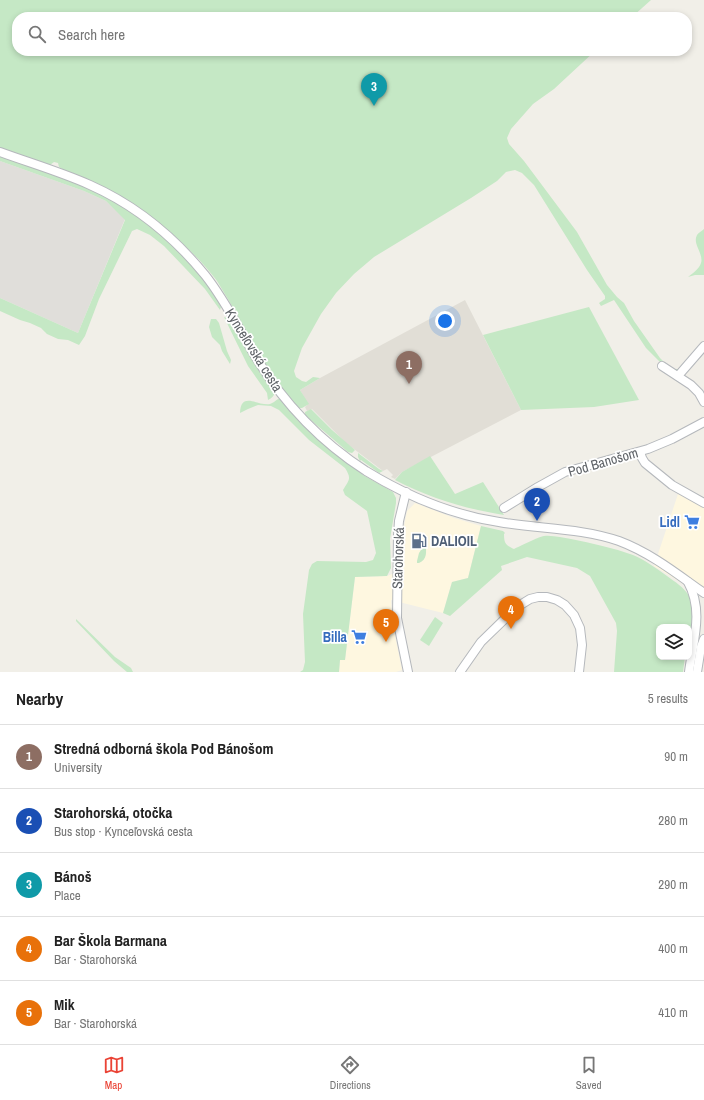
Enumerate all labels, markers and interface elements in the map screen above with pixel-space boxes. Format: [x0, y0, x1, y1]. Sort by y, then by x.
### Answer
search box [12, 12, 692, 56]
icon: search [26, 23, 48, 45]
text: Search here [58, 24, 125, 45]
pin: 3 [361, 73, 387, 106]
street label: Kynceľovská cesta [221, 305, 287, 396]
your location [435, 311, 455, 331]
pin: 1 [396, 351, 422, 384]
street label: Pod Banošom [566, 443, 640, 481]
pin: 2 [524, 488, 550, 521]
place label: Lidl [660, 513, 680, 531]
supermarket icon: Lidl [683, 513, 701, 531]
street label: Starohorská [388, 526, 408, 589]
fuel station icon: DALIOIL [410, 532, 428, 550]
place label: DALIOIL [431, 532, 477, 550]
pin: 4 [498, 596, 524, 629]
pin: 5 [373, 609, 399, 642]
map controls [656, 624, 692, 660]
button: layers [656, 624, 692, 660]
place label: Billa [323, 628, 348, 646]
supermarket icon: Billa [350, 628, 368, 646]
text: Nearby [16, 687, 63, 710]
text: 5 results [648, 690, 688, 707]
text: Stredná odborná škola Pod Bánošom [54, 738, 273, 759]
text: 1 [26, 748, 32, 765]
text: 90 m [664, 748, 688, 765]
text: University [54, 759, 102, 776]
text: Starohorská, otočka [54, 802, 172, 823]
text: 2 [26, 812, 32, 829]
text: 280 m [658, 812, 688, 829]
text: Bus stop · Kynceľovská cesta [54, 823, 193, 840]
text: Bánoš [54, 866, 92, 887]
text: 3 [26, 876, 32, 893]
text: 290 m [658, 876, 688, 893]
text: Place [54, 887, 81, 904]
text: Bar Škola Barmana [54, 930, 167, 951]
text: 4 [26, 940, 32, 957]
text: 400 m [658, 940, 688, 957]
text: Bar · Starohorská [54, 951, 137, 968]
text: Mik [54, 994, 75, 1015]
text: 5 [26, 1004, 32, 1021]
text: 410 m [658, 1004, 688, 1021]
text: Bar · Starohorská [54, 1015, 137, 1032]
tab: Map [103, 1054, 125, 1092]
tab: Directions [330, 1054, 371, 1092]
tab: Saved [576, 1054, 601, 1092]

